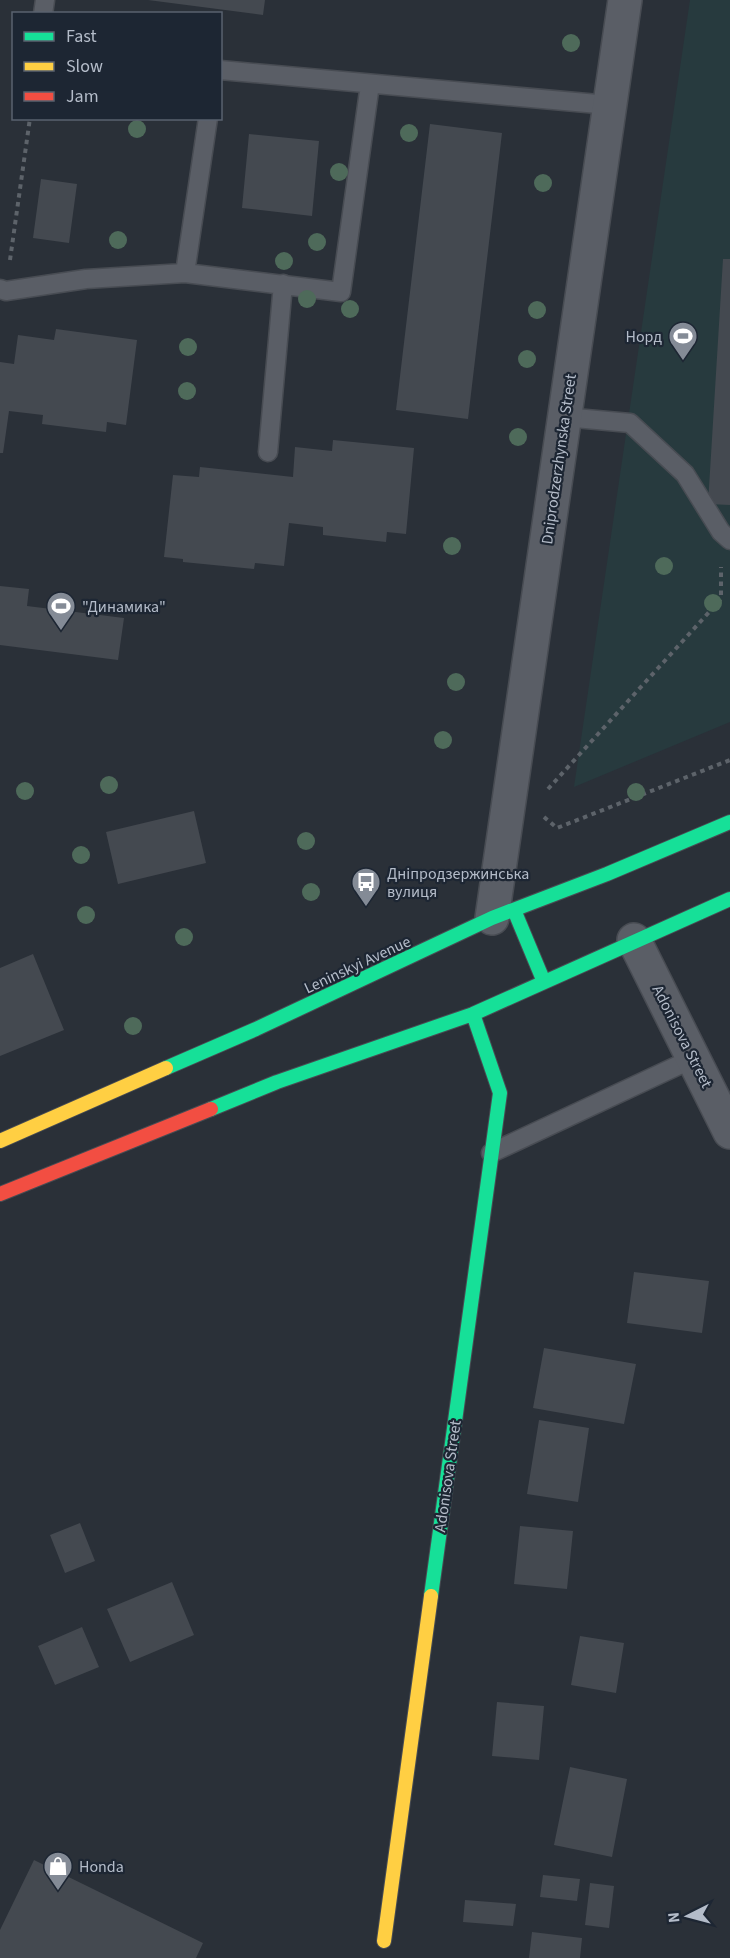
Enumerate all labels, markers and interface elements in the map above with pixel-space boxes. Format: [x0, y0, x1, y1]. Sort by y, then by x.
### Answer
legend [12, 12, 222, 120]
text: Fast [66, 24, 97, 49]
text: Slow [66, 54, 103, 79]
text: Jam [66, 84, 99, 109]
sports icon: Норд [667, 320, 699, 362]
place label: Норд [625, 326, 662, 348]
street label: Dniprodzerzhynska Street [536, 372, 582, 546]
sports icon: "Динамика" [45, 590, 77, 632]
place label: "Динамика" [82, 596, 166, 618]
place label: Дніпродзержинська вулиця [387, 863, 529, 903]
bus stop icon: Дніпродзержинська вулиця [350, 866, 382, 908]
street label: Leninskyi Avenue [300, 931, 414, 999]
street label: Adonisova Street [647, 981, 718, 1092]
street label: Adonisova Street [429, 1418, 467, 1533]
shop icon: Honda [42, 1850, 74, 1892]
place label: Honda [79, 1856, 124, 1878]
north arrow [658, 1886, 718, 1946]
text: N [663, 1911, 686, 1924]

